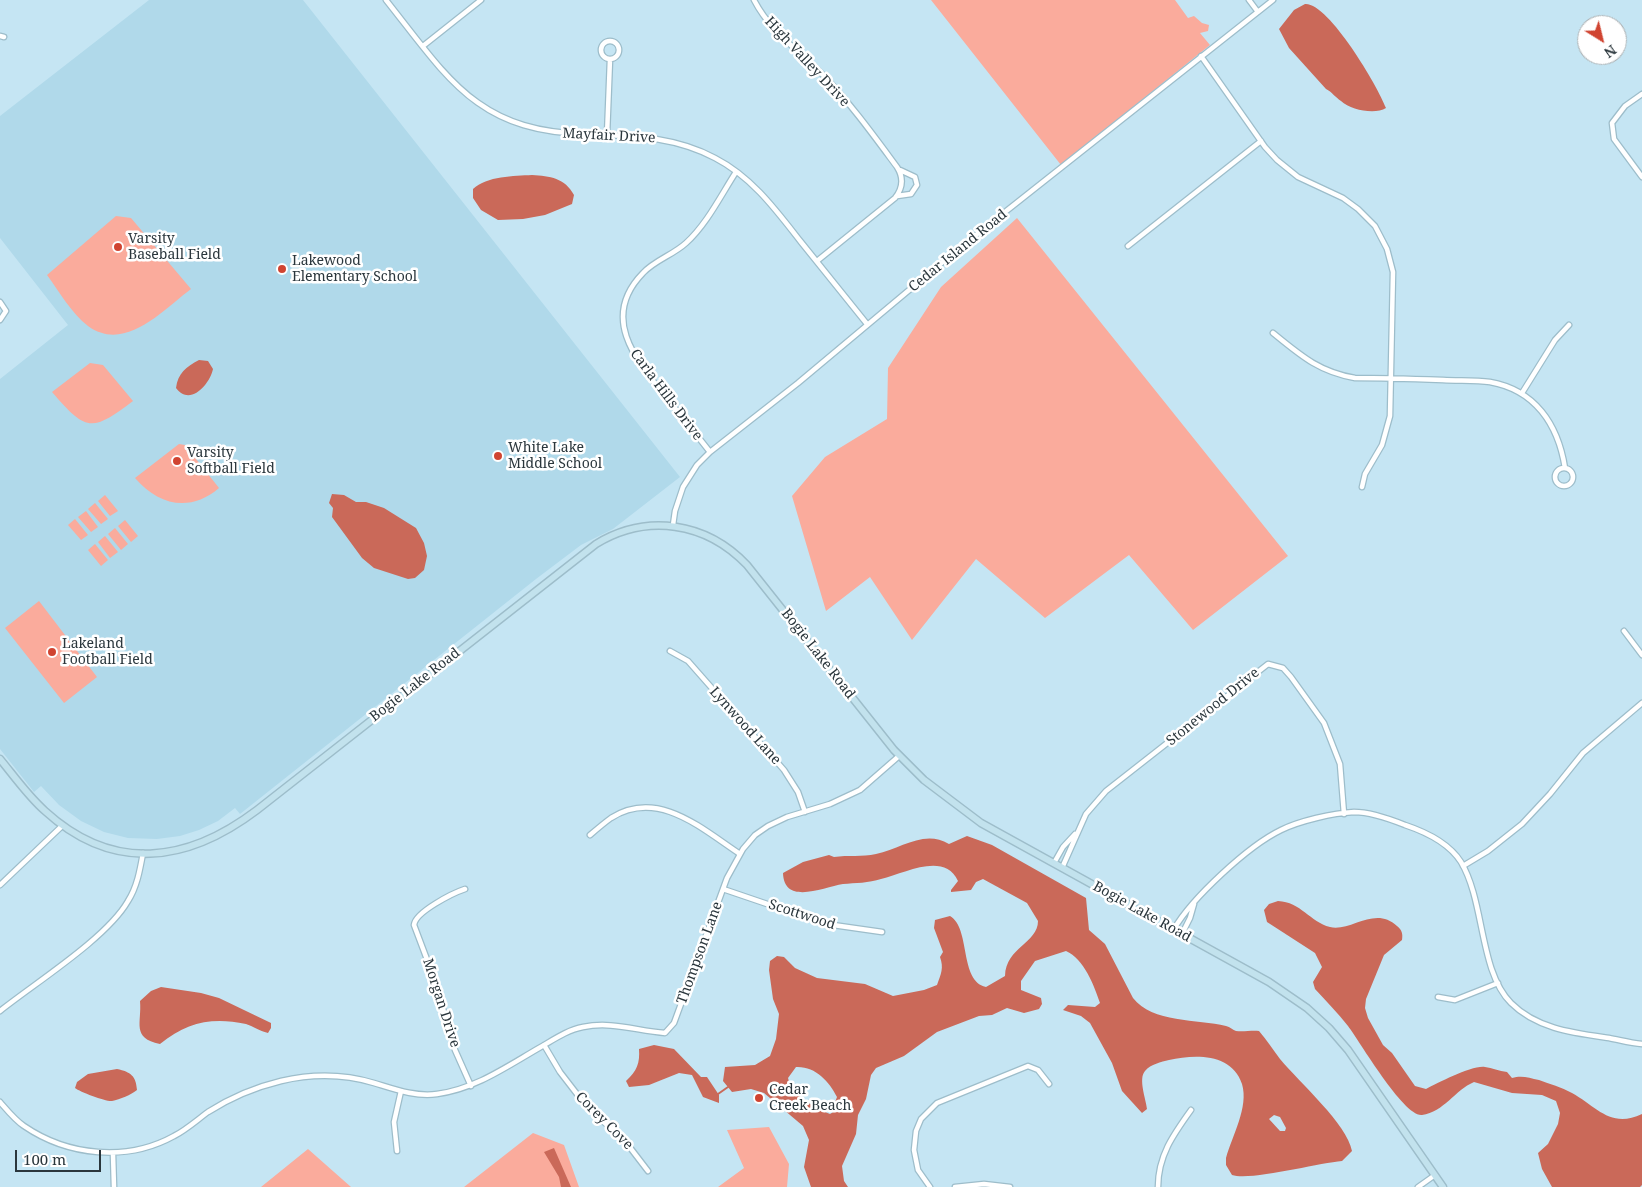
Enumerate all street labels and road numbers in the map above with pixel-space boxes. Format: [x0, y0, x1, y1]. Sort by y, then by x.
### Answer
street label: High Valley Drive [761, 14, 853, 110]
street label: Mayfair Drive [562, 125, 656, 147]
street label: Cedar Island Road [906, 206, 1010, 296]
street label: Carla Hills Drive [626, 346, 706, 444]
street label: Bogie Lake Road [778, 606, 858, 702]
street label: Bogie Lake Road [367, 645, 463, 725]
street label: Stonewood Drive [1163, 664, 1263, 750]
street label: Lynwood Lane [706, 684, 784, 768]
street label: Bogie Lake Road [1090, 878, 1194, 946]
street label: Scottwood [766, 896, 838, 934]
street label: Thompson Lane [674, 900, 726, 1006]
street label: Morgan Drive [419, 956, 463, 1050]
street label: Corey Cove [572, 1089, 636, 1153]

